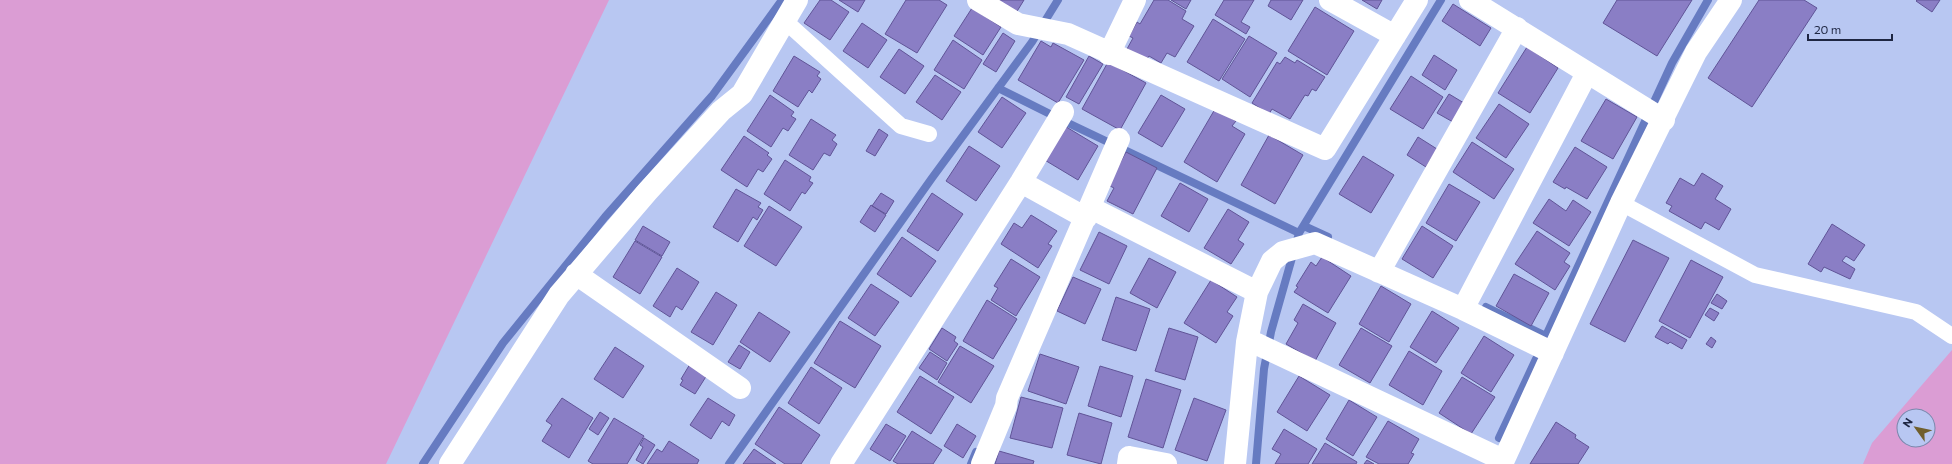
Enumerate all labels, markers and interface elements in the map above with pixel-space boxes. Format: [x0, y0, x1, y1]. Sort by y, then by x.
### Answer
scale bar [1808, 16, 1892, 42]
text: 20 m [1814, 22, 1841, 36]
north arrow [1896, 408, 1936, 448]
text: N [1899, 415, 1915, 429]

